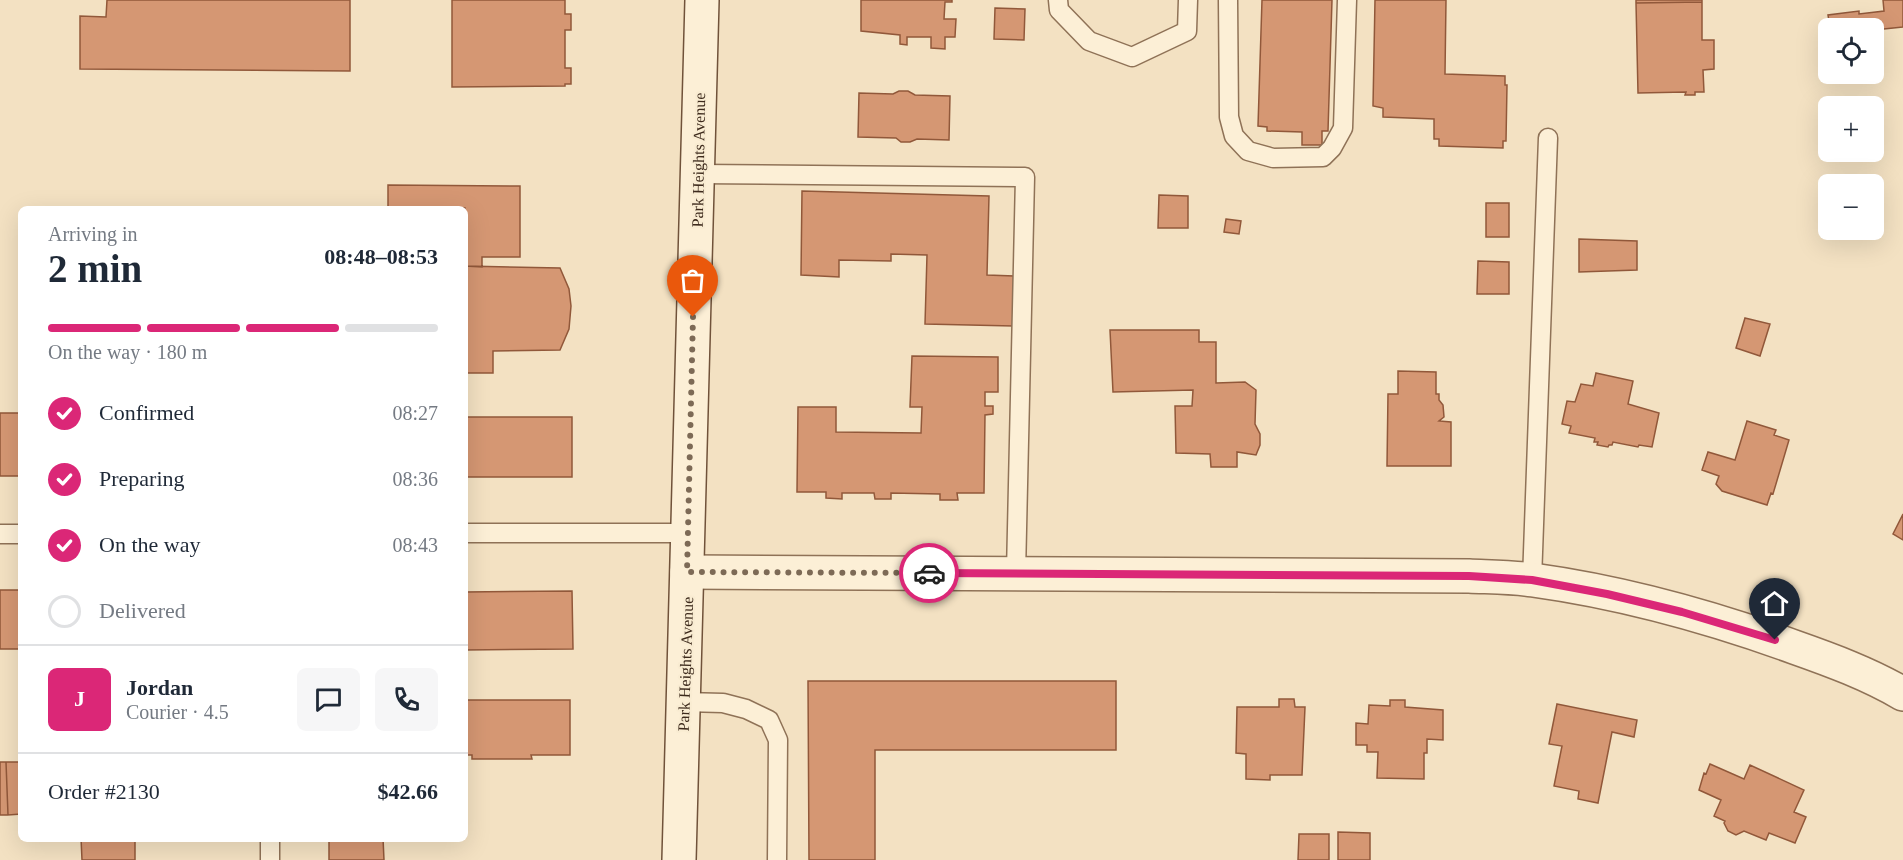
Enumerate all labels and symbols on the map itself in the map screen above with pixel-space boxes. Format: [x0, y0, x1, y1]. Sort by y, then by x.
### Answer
street label: Park Heights Avenue [689, 92, 709, 228]
pin [667, 255, 718, 317]
courier [899, 543, 959, 603]
pin [1749, 578, 1800, 640]
street label: Park Heights Avenue [675, 596, 697, 732]

